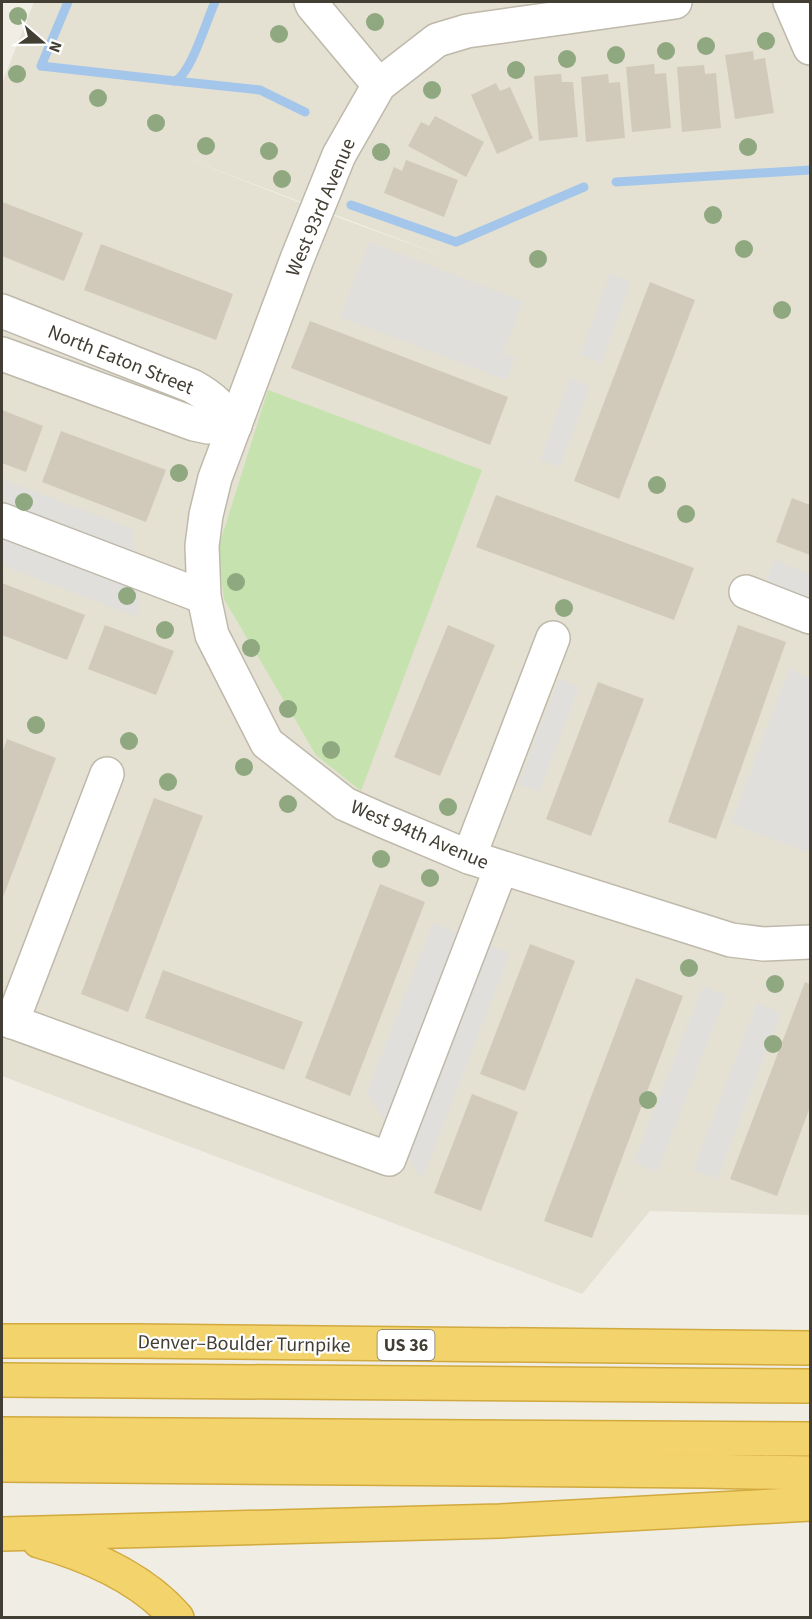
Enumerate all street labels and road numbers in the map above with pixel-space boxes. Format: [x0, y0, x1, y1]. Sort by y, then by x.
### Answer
street label: West 93rd Avenue [279, 134, 363, 281]
street label: North Eaton Street [43, 318, 198, 402]
street label: West 94th Avenue [346, 793, 493, 877]
street label: Denver–Boulder Turnpike [137, 1328, 351, 1360]
road number: US 36 [378, 1330, 434, 1360]

